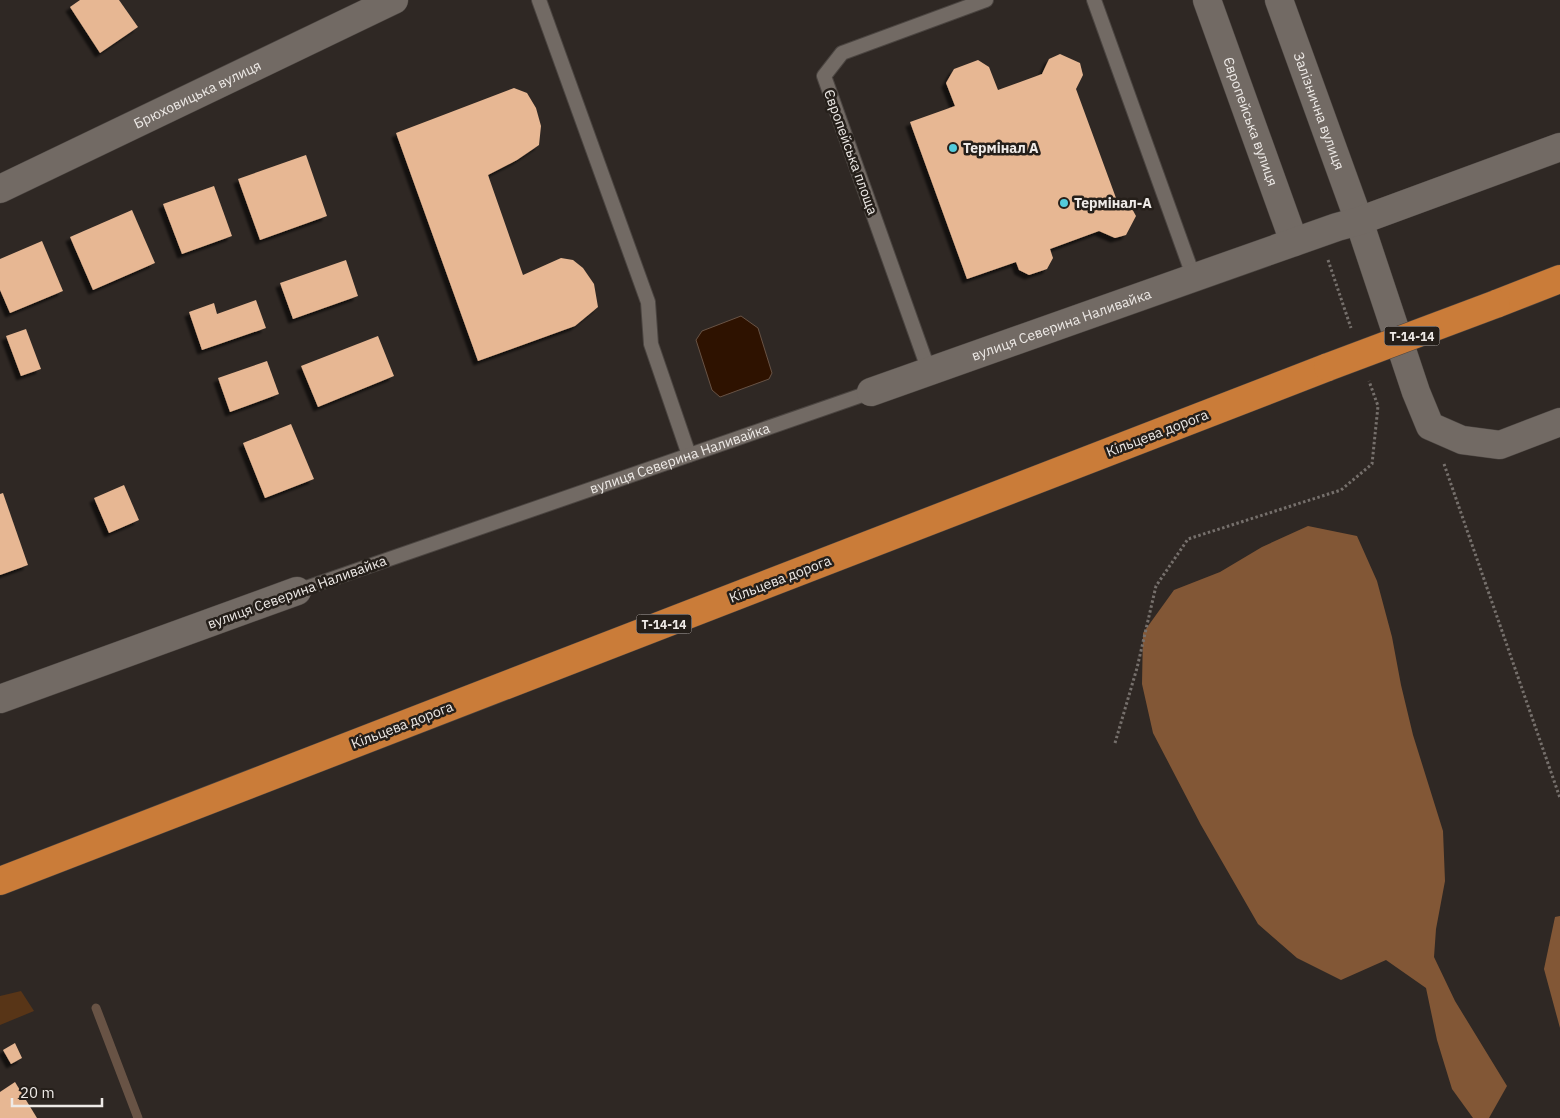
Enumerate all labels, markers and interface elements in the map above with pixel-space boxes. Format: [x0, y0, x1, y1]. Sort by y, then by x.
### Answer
street label: Залізнична вулиця [1290, 50, 1349, 172]
street label: Європейська вулиця [1219, 54, 1282, 188]
street label: Брюховицька вулиця [131, 56, 264, 133]
street label: Європейська площа [820, 87, 882, 218]
place label: Термінал А [963, 139, 1039, 157]
marker: Термінал А [947, 142, 959, 154]
place label: Термінал-А [1074, 194, 1152, 212]
marker: Термінал-А [1058, 197, 1070, 209]
street label: вулиця Северина Наливайка [969, 284, 1154, 365]
road number: Т-14-14 [1384, 326, 1440, 346]
street label: Кільцева дорога [1103, 405, 1211, 461]
street label: вулиця Северина Наливайка [587, 419, 773, 498]
street label: вулиця Северина Наливайка [205, 551, 389, 633]
street label: Кільцева дорога [726, 551, 834, 607]
road number: Т-14-14 [636, 614, 692, 634]
street label: Кільцева дорога [348, 697, 456, 753]
scale bar [12, 1076, 102, 1108]
text: 20 m [20, 1083, 55, 1102]

